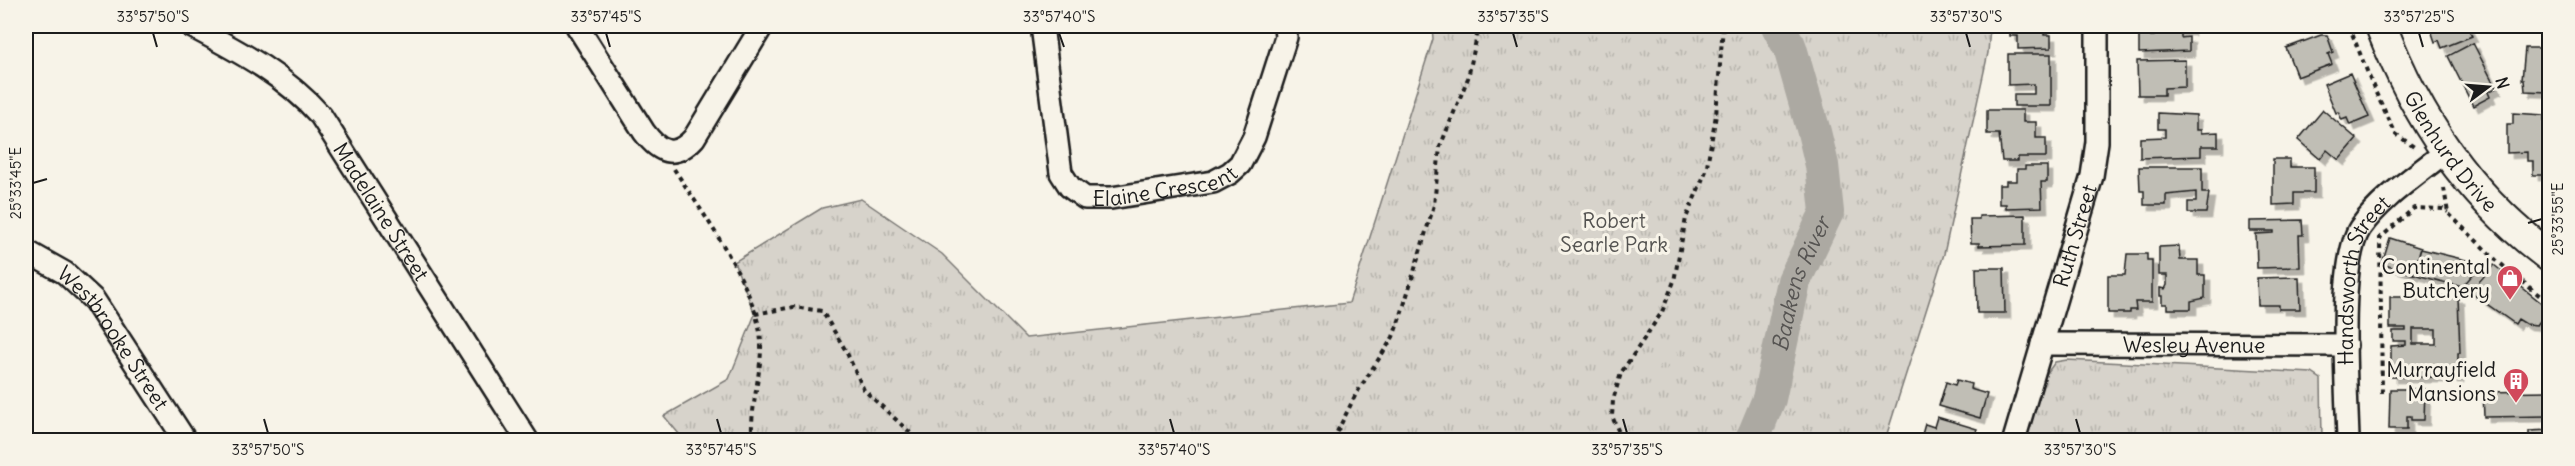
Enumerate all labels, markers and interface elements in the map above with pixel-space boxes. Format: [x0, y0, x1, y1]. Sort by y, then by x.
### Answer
text: 33°57'50"S [117, 7, 189, 26]
text: 33°57'45"S [570, 7, 642, 26]
text: 33°57'40"S [1023, 7, 1095, 26]
text: 33°57'35"S [1477, 7, 1549, 26]
text: 33°57'30"S [1930, 7, 2002, 26]
text: 33°57'25"S [2383, 7, 2455, 26]
north arrow [2458, 57, 2518, 117]
text: N [2491, 75, 2514, 91]
street label: Glenhurd Drive [2399, 86, 2504, 217]
street label: Madelaine Street [328, 137, 435, 285]
text: 25°33'45"E [6, 147, 25, 219]
street label: Elaine Crescent [1093, 160, 1243, 212]
street label: Ruth Street [2046, 181, 2102, 290]
text: 25°33'55"E [2548, 182, 2567, 255]
street label: Handsworth Street [2331, 189, 2395, 366]
park label: Robert Searle Park [1560, 207, 1668, 258]
water label: Baakens River [1766, 210, 1838, 354]
place label: Continental Butchery [2382, 253, 2490, 304]
street label: Westbrooke Street [52, 260, 175, 415]
shop icon: Continental Butchery [2495, 263, 2525, 301]
street label: Wesley Avenue [2123, 331, 2265, 358]
place label: Murrayfield Mansions [2386, 356, 2496, 407]
building icon: Murrayfield Mansions [2501, 366, 2531, 404]
text: 33°57'50"S [232, 440, 304, 459]
text: 33°57'45"S [685, 440, 757, 459]
text: 33°57'40"S [1138, 440, 1210, 459]
text: 33°57'35"S [1591, 440, 1663, 459]
text: 33°57'30"S [2044, 440, 2116, 459]

